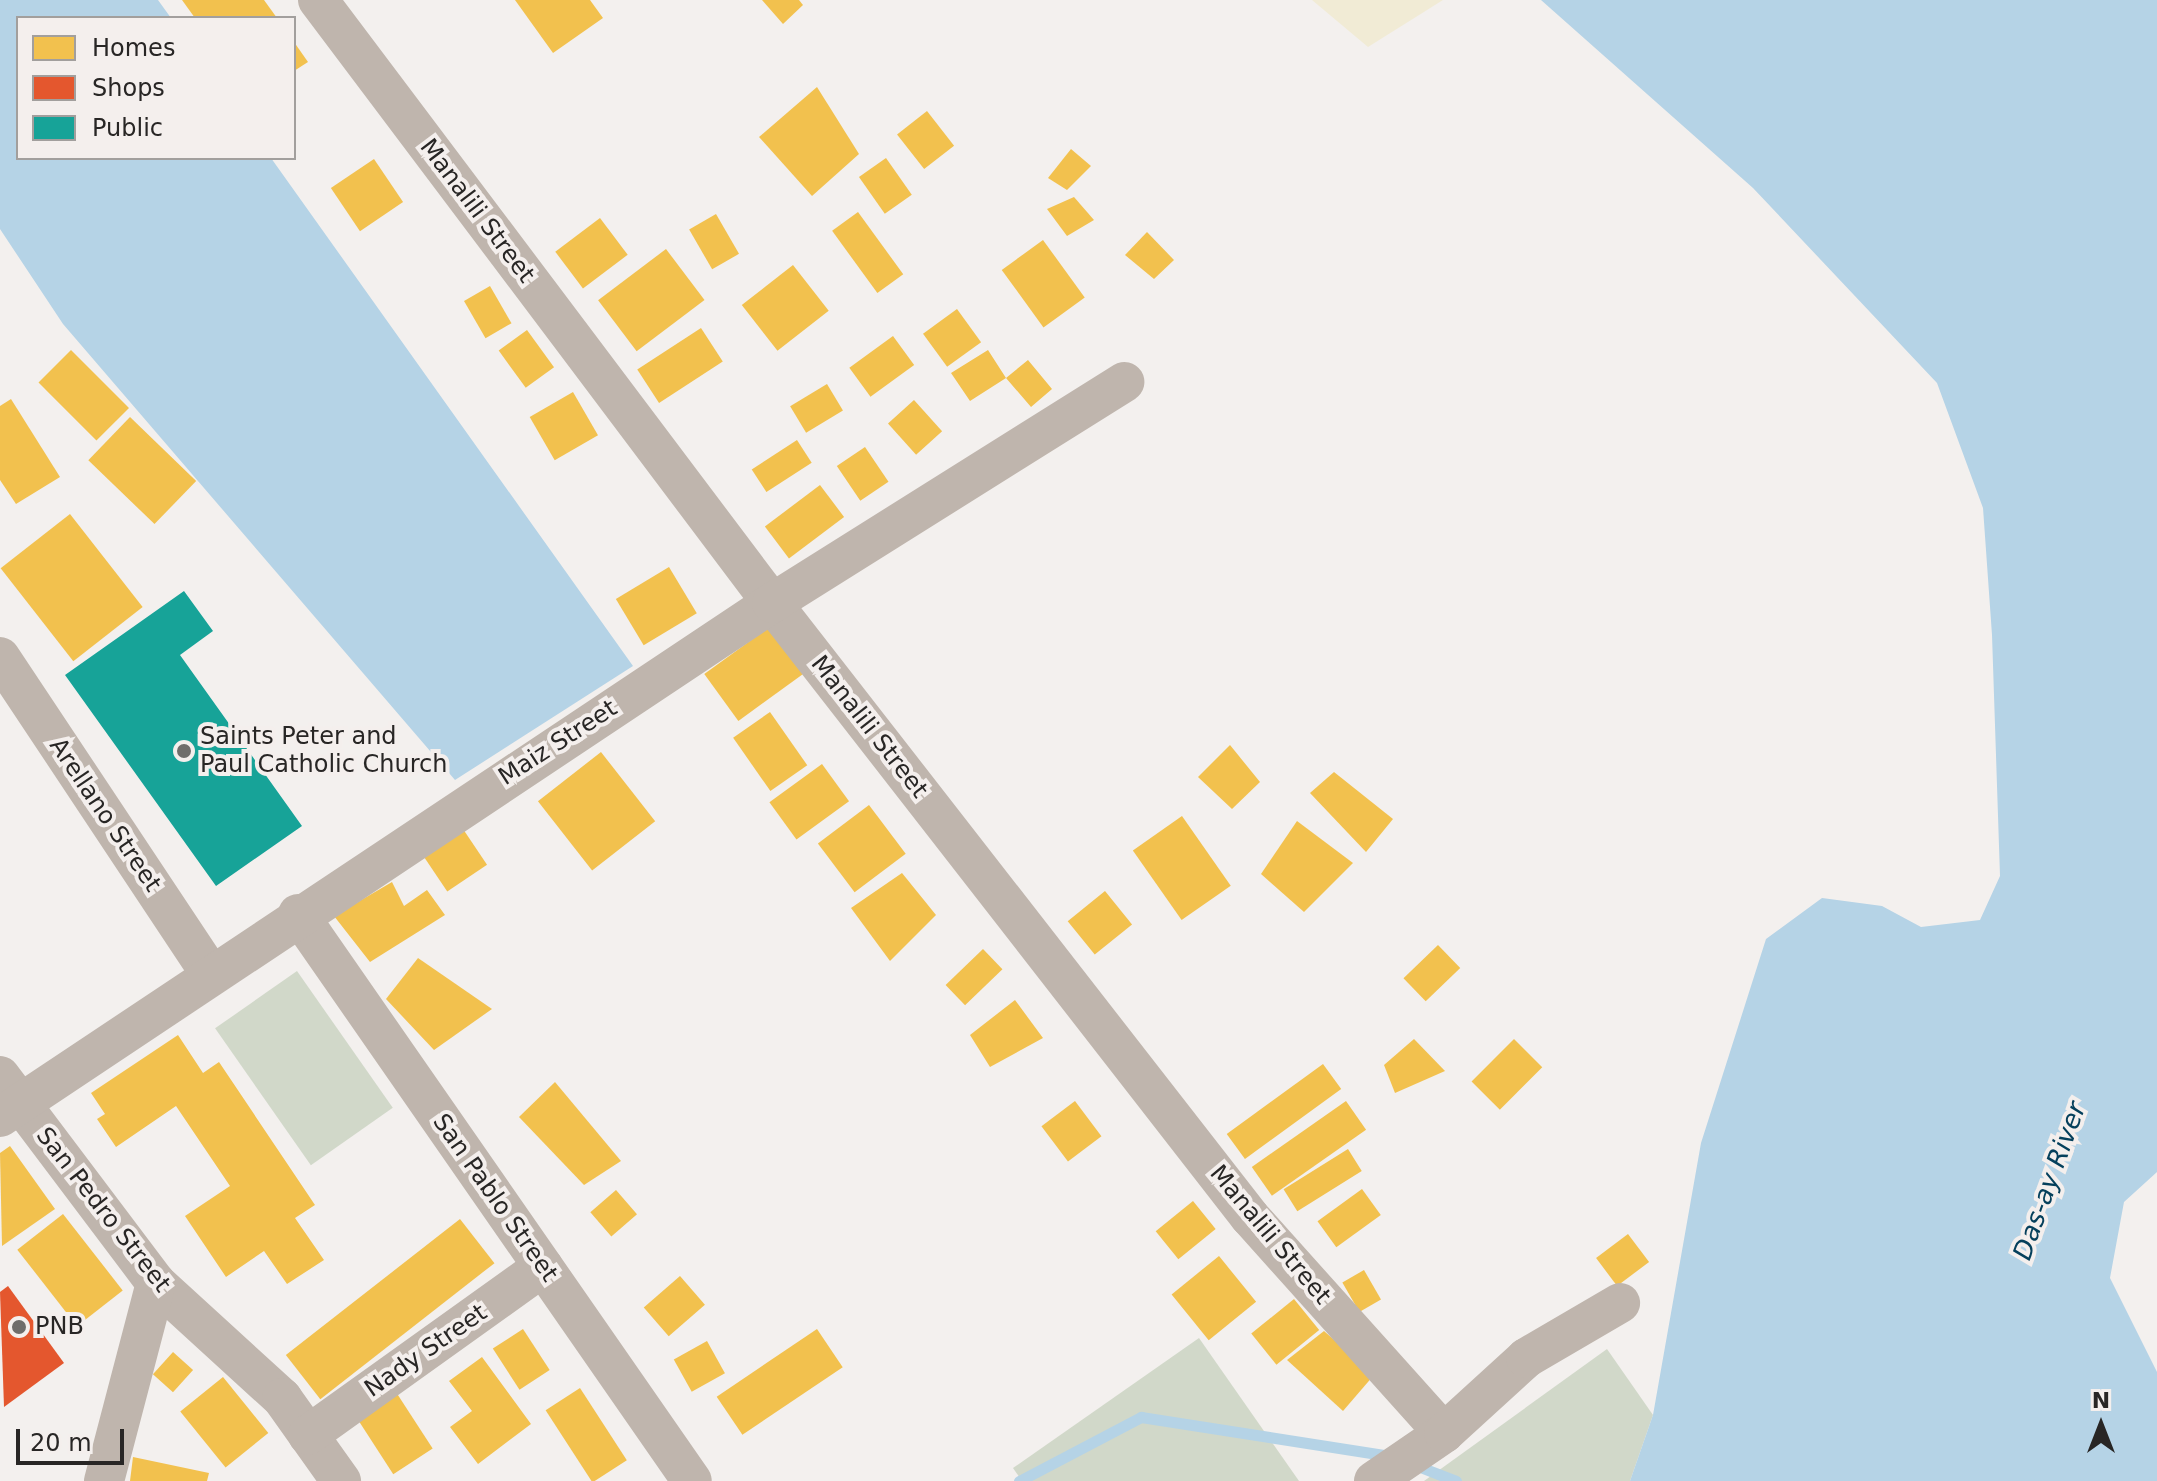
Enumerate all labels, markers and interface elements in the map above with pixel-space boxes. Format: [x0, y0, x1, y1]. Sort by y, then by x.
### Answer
legend [16, 16, 296, 160]
text: Homes [92, 34, 175, 62]
text: Shops [92, 74, 165, 102]
text: Public [92, 114, 163, 142]
street label: Manalili Street [414, 133, 540, 289]
street label: Manalili Street [805, 650, 933, 804]
street label: Maiz Street [493, 694, 623, 792]
place label: Saints Peter and Paul Catholic Church [200, 723, 447, 779]
street label: Arellano Street [43, 733, 167, 897]
marker: Saints Peter and Paul Catholic Church [175, 742, 193, 760]
water label: Das-ay River [2007, 1098, 2093, 1264]
street label: San Pablo Street [426, 1109, 564, 1287]
street label: San Pedro Street [30, 1122, 176, 1298]
street label: Manalili Street [1204, 1160, 1336, 1310]
street label: Nady Street [359, 1298, 493, 1404]
place label: PNB [35, 1313, 84, 1341]
marker: PNB [10, 1318, 28, 1336]
north arrow [2061, 1385, 2141, 1465]
text: N [2092, 1388, 2110, 1413]
scale bar [20, 1413, 128, 1463]
text: 20 m [30, 1429, 92, 1457]

